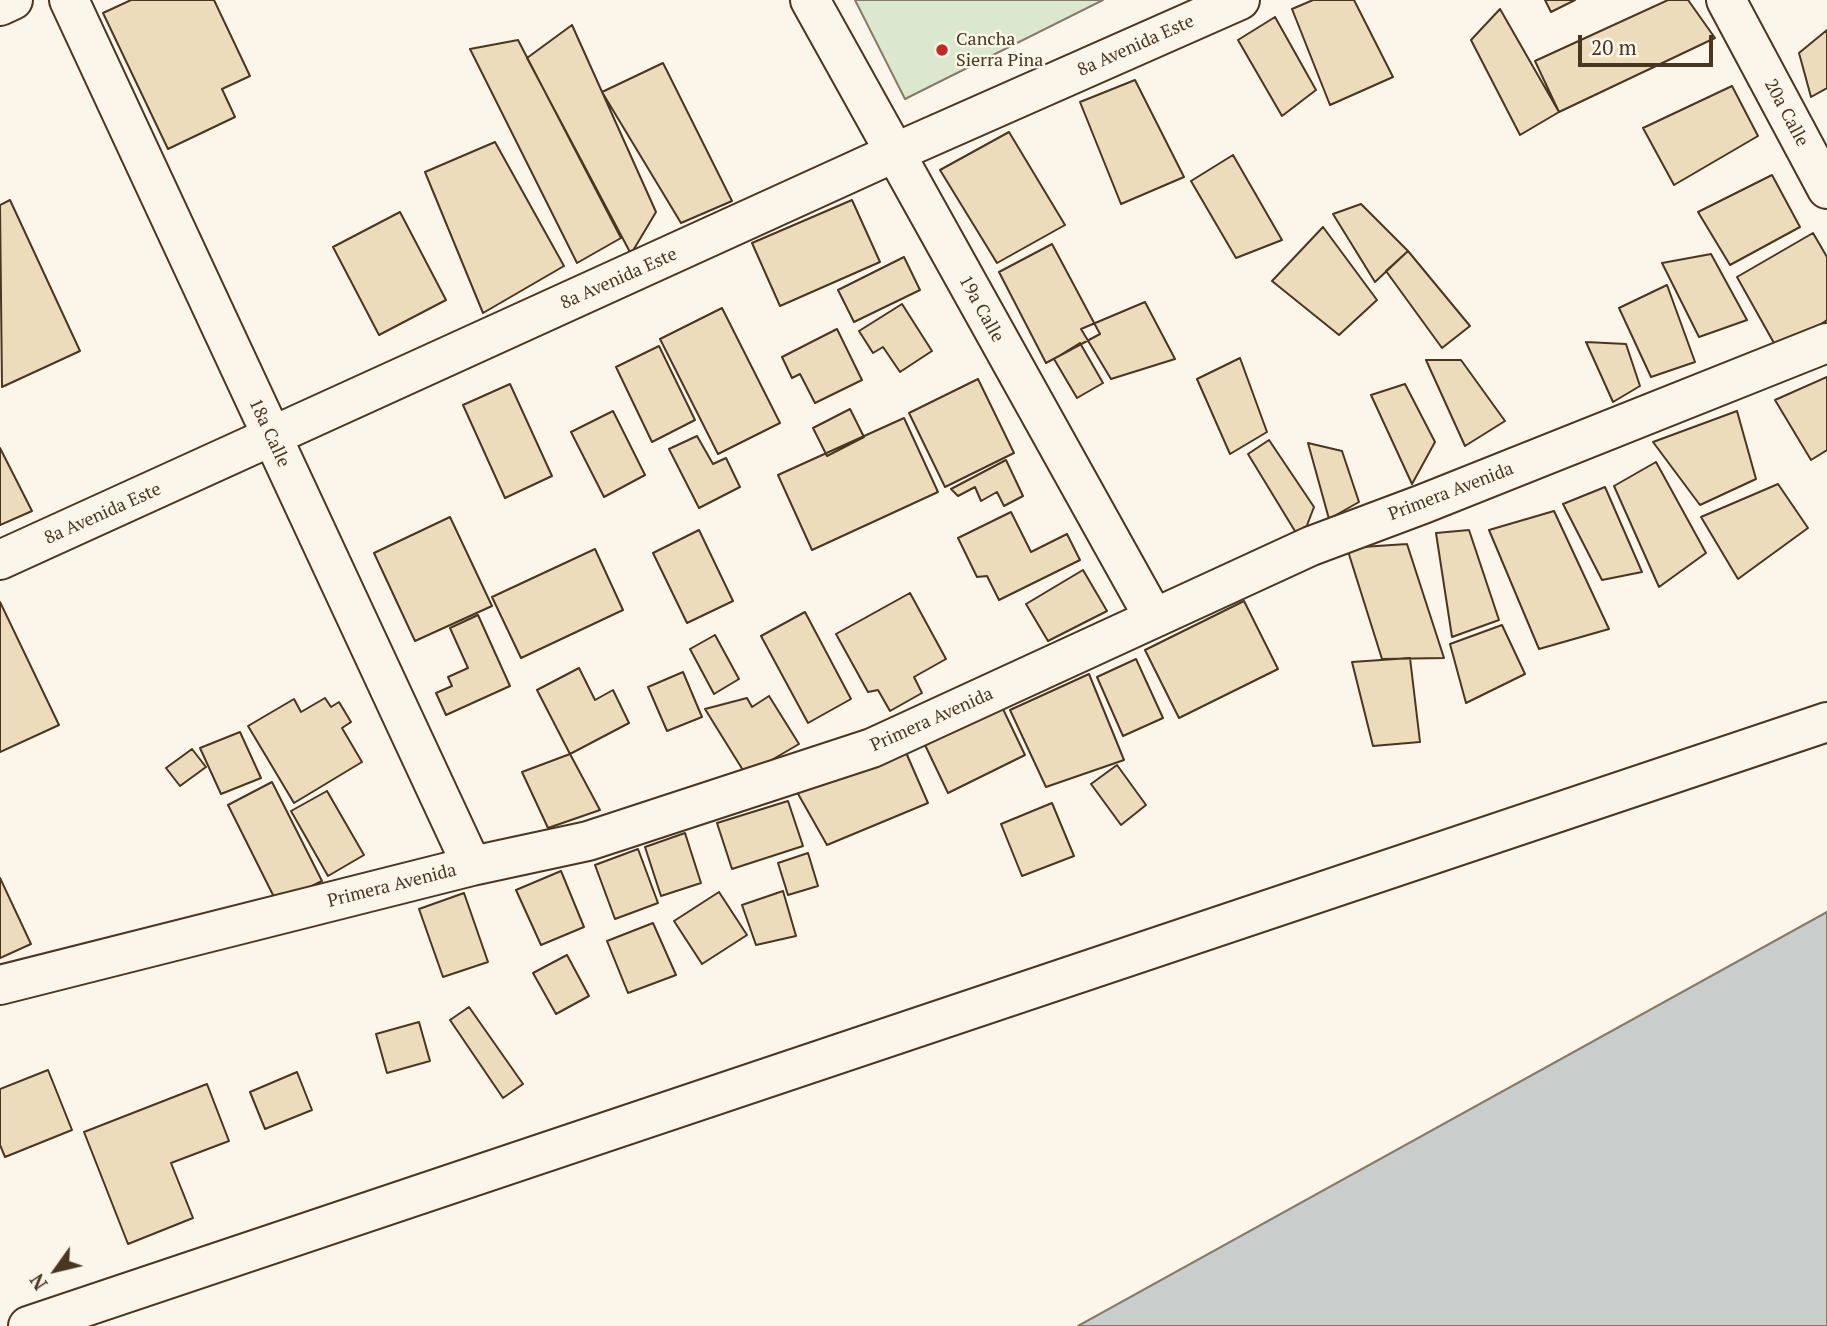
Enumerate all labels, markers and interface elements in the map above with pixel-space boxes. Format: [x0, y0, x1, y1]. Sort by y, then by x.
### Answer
street label: 8a Avenida Este [1074, 11, 1198, 81]
scale bar [1582, 21, 1717, 65]
place label: Cancha Sierra Pina [956, 29, 1043, 72]
text: 20 m [1591, 33, 1637, 61]
marker: Cancha Sierra Pina [934, 42, 950, 58]
street label: 20a Calle [1759, 76, 1813, 150]
street label: 8a Avenida Este [557, 244, 681, 314]
street label: 19a Calle [954, 272, 1008, 346]
street label: 18a Calle [244, 395, 294, 471]
street label: Primera Avenida [1385, 458, 1517, 526]
street label: 8a Avenida Este [41, 479, 165, 549]
street label: Primera Avenida [867, 683, 997, 757]
street label: Primera Avenida [325, 860, 459, 912]
north arrow [21, 1235, 91, 1305]
text: N [24, 1269, 53, 1295]

